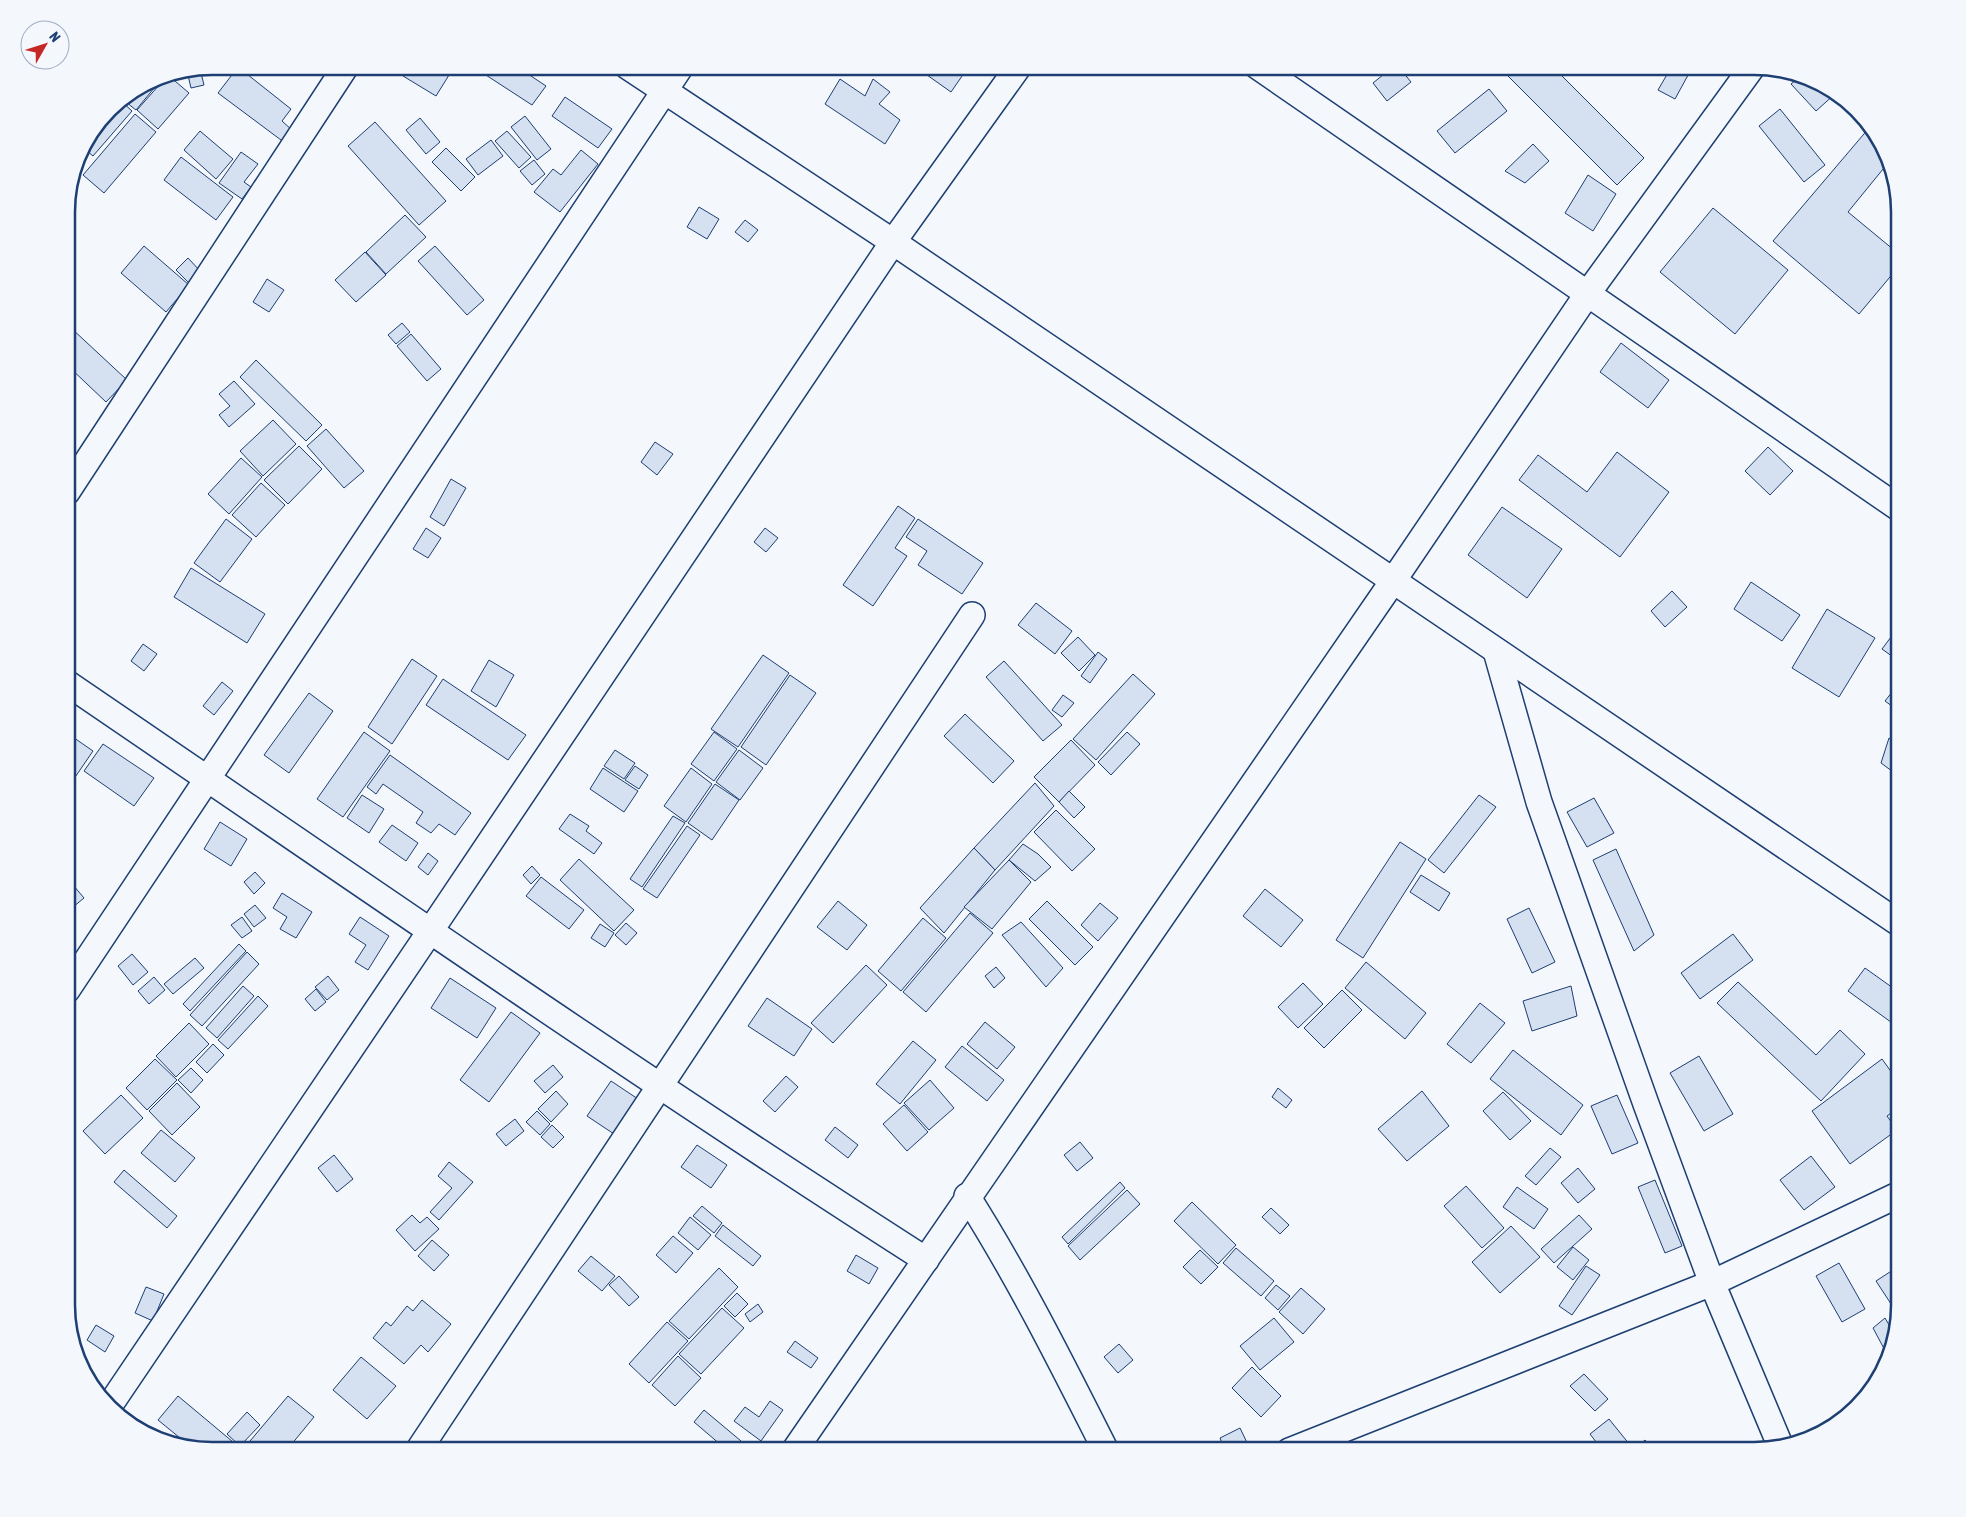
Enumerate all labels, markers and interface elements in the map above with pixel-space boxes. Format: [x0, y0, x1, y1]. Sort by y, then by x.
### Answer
north arrow [20, 20, 70, 70]
text: N [46, 29, 64, 45]

